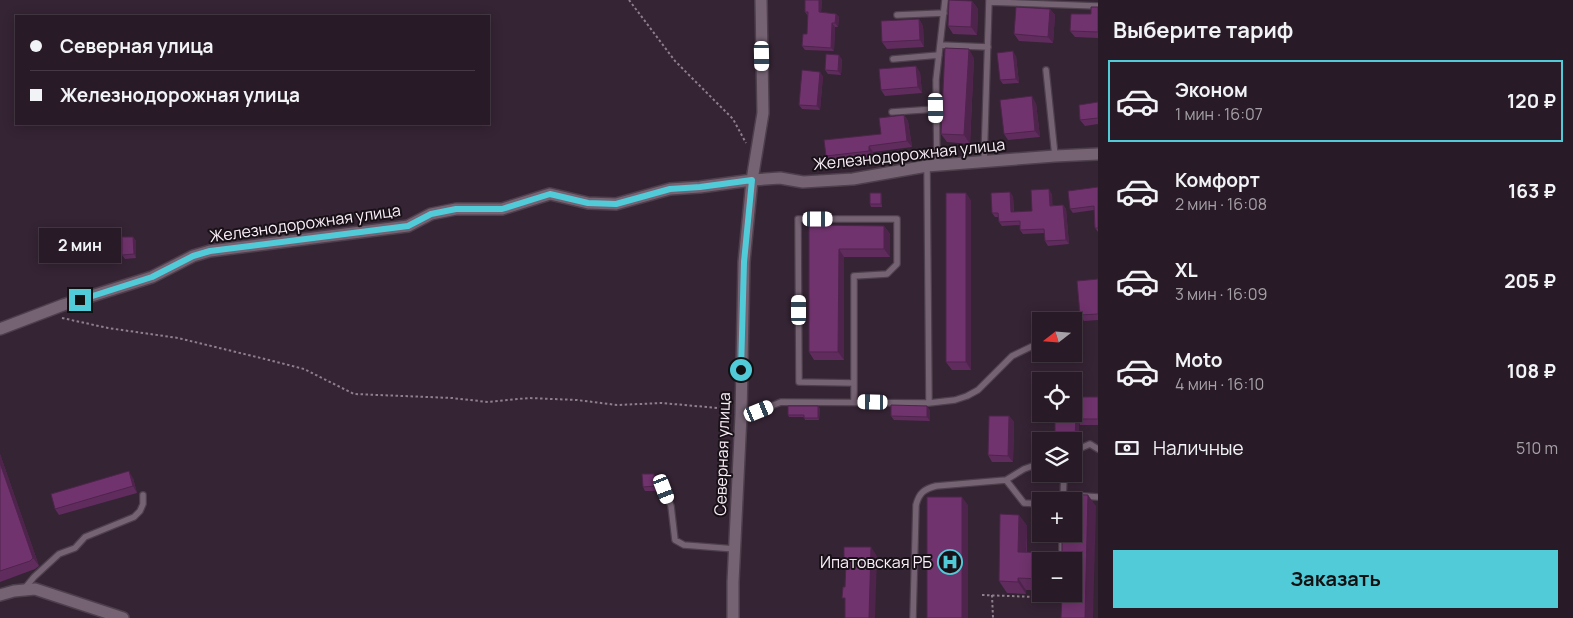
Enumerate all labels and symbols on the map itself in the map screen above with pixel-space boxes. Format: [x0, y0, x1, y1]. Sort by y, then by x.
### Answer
car [754, 41, 769, 71]
car [928, 93, 943, 123]
street label: Железнодорожная улица [812, 133, 1006, 175]
street label: Железнодорожная улица [208, 199, 402, 247]
car [803, 212, 833, 227]
callout: 2 мин [39, 228, 121, 262]
route end [69, 289, 91, 311]
car [791, 295, 806, 325]
north arrow [1032, 312, 1082, 362]
route start [730, 359, 752, 381]
street label: Северная улица [709, 392, 735, 516]
car [857, 394, 888, 410]
car [742, 398, 775, 424]
car [651, 472, 676, 506]
hospital icon: Ипатовская РБ [937, 549, 963, 575]
place label: Ипатовская РБ [820, 551, 932, 573]

